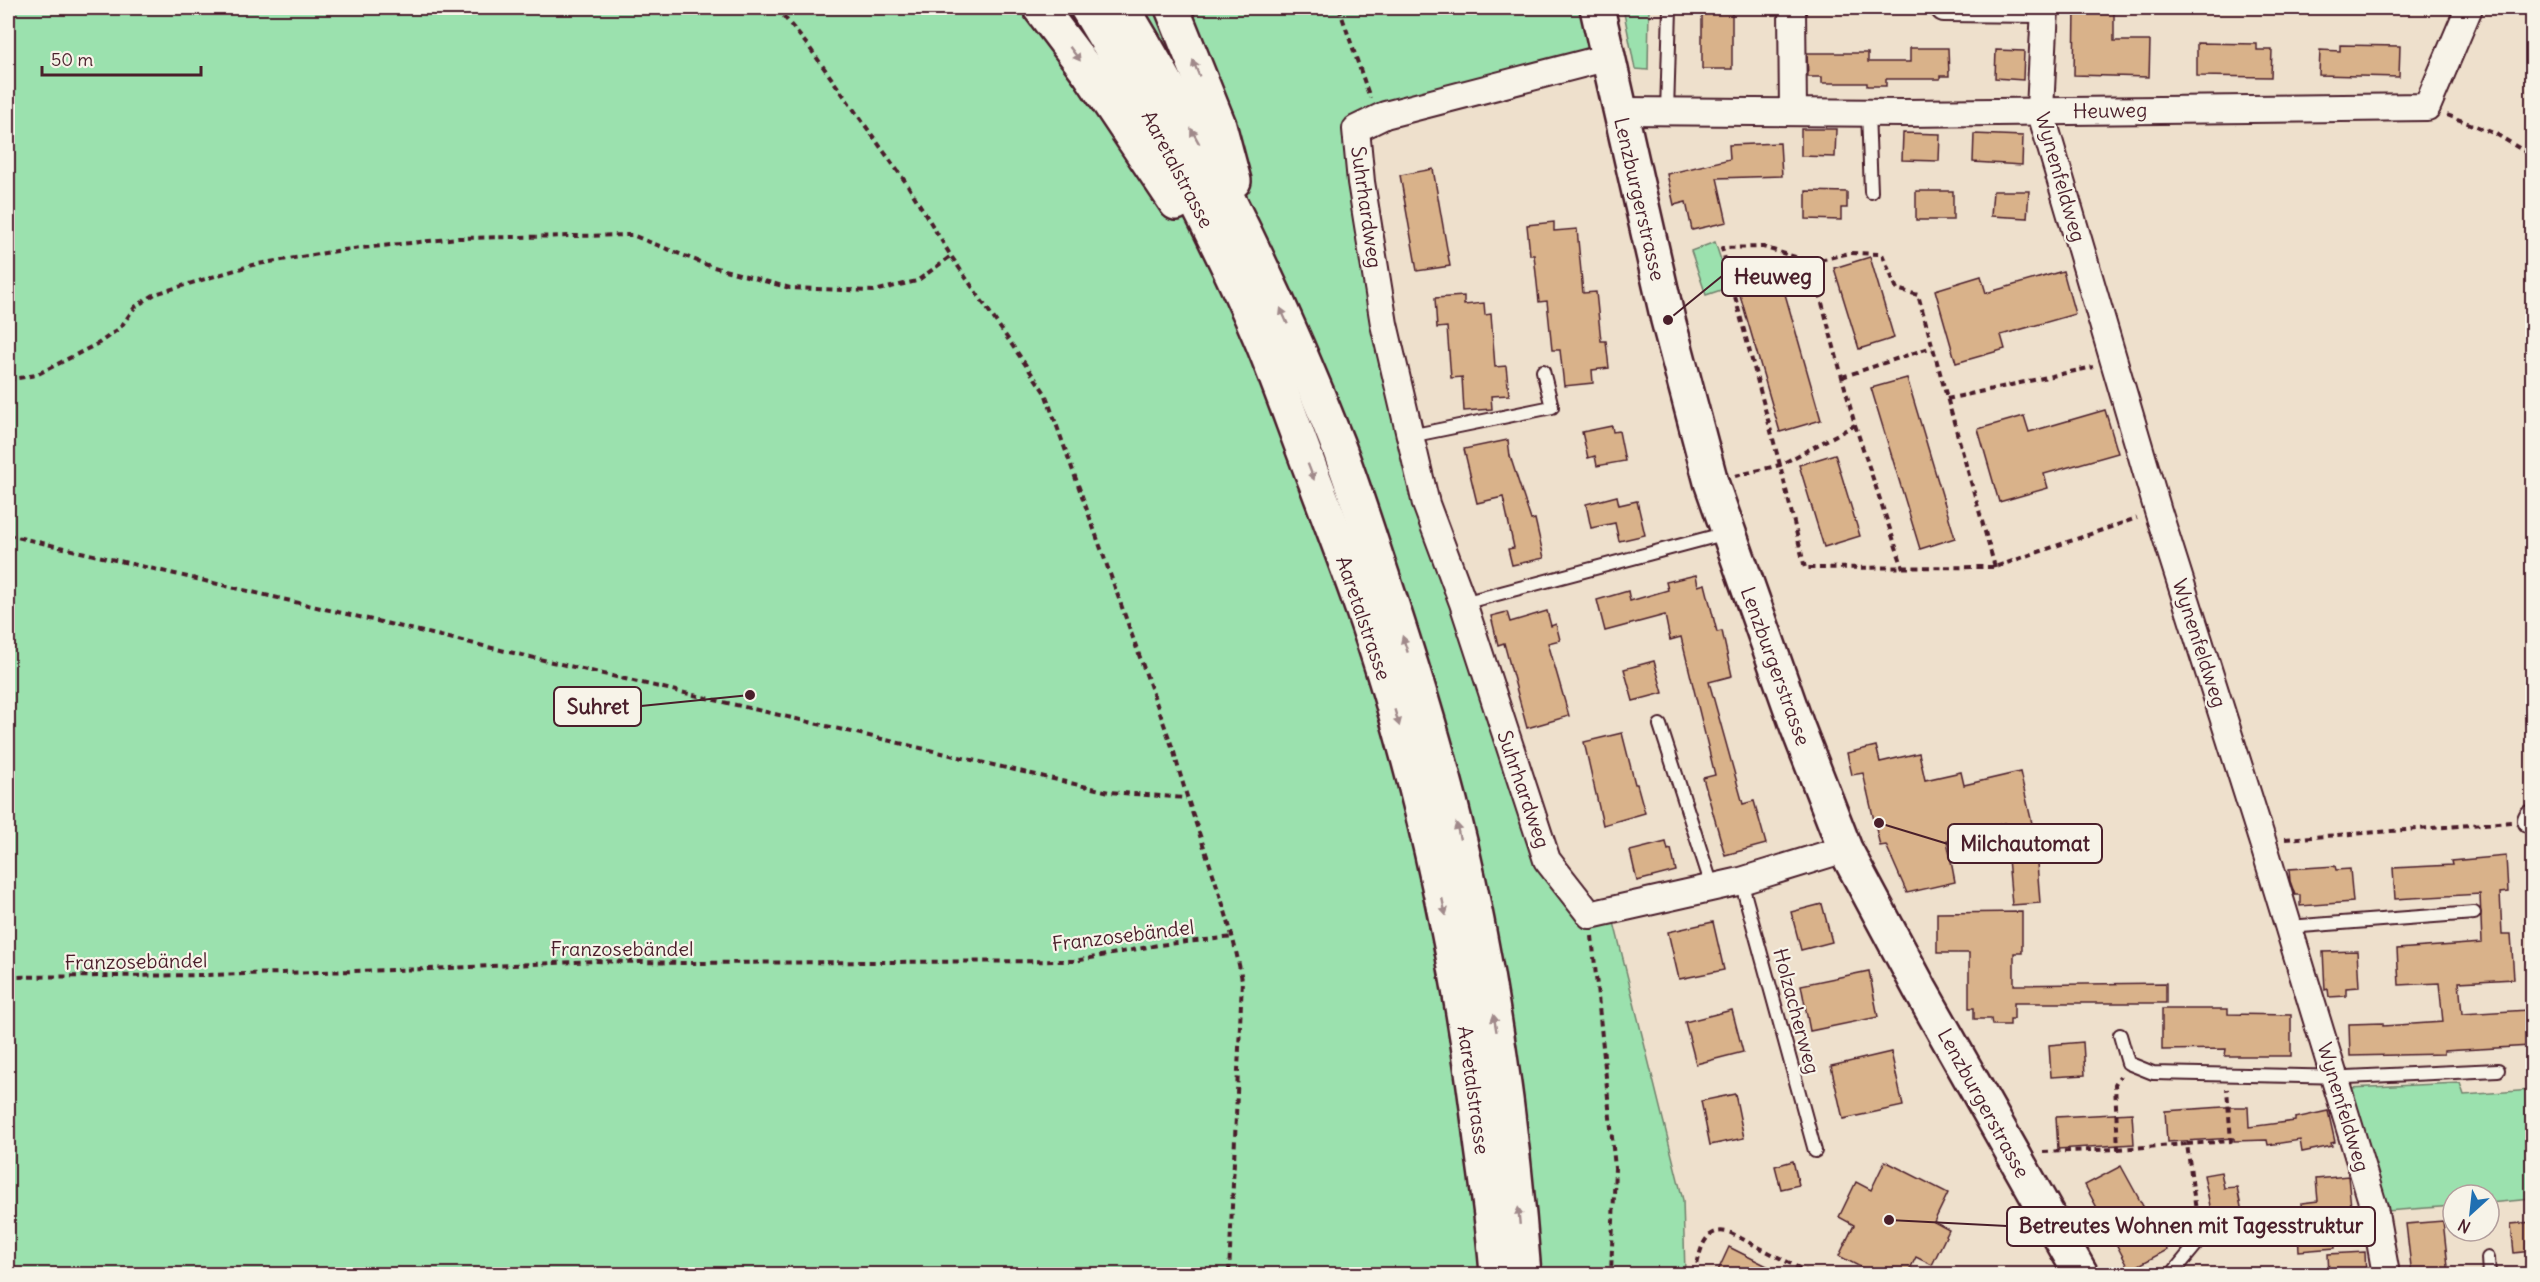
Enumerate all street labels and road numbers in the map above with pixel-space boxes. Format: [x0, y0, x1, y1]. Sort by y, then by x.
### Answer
street label: Heuweg [2073, 97, 2147, 123]
street label: Aaretalstrasse [1137, 106, 1219, 232]
street label: Wynenfeldweg [2031, 109, 2091, 245]
street label: Lenzburgerstrasse [1609, 115, 1671, 283]
street label: Suhrhardweg [1346, 144, 1388, 270]
street label: Aaretalstrasse [1331, 553, 1397, 683]
street label: Wynenfeldweg [2167, 576, 2233, 710]
street label: Lenzburgerstrasse [1736, 583, 1816, 749]
street label: Suhrhardweg [1492, 727, 1556, 851]
street label: Franzosebändel [1051, 914, 1195, 956]
street label: Franzosebändel [551, 936, 693, 961]
street label: Holzacherweg [1768, 945, 1826, 1077]
street label: Franzosebändel [64, 947, 208, 975]
street label: Aaretalstrasse [1453, 1024, 1495, 1156]
street label: Lenzburgerstrasse [1933, 1024, 2035, 1182]
street label: Wynenfeldweg [2313, 1039, 2375, 1175]

